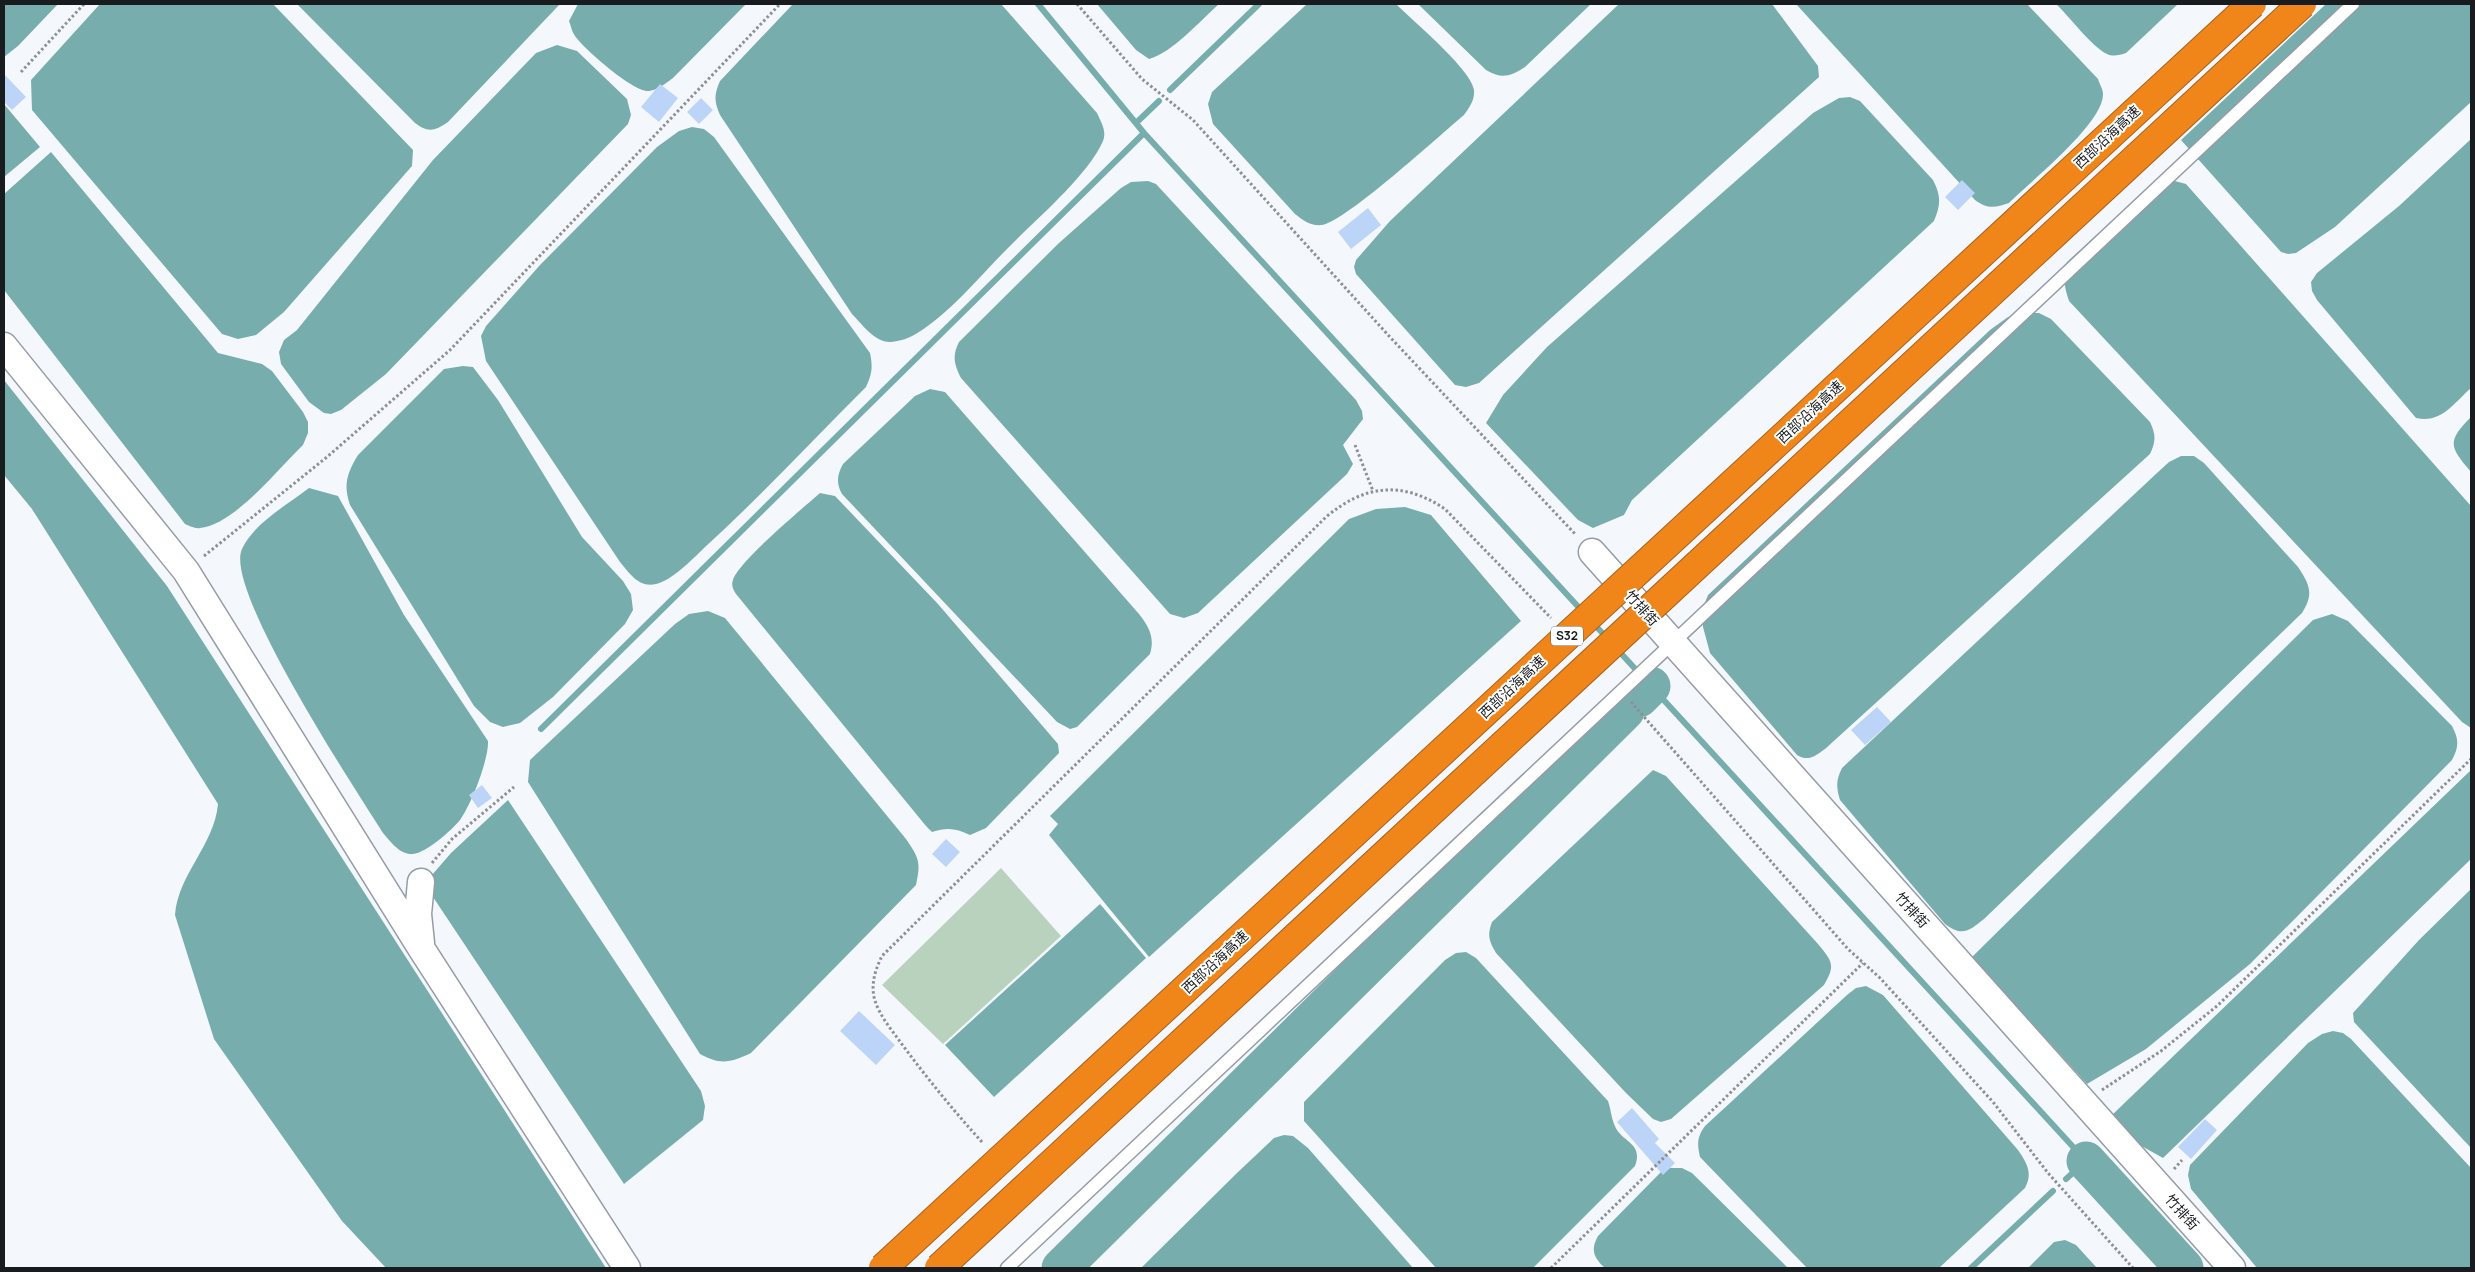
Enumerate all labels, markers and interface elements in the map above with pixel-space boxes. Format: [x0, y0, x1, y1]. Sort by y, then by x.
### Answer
street label: 西部沿海高速 [2069, 101, 2144, 172]
street label: 西部沿海高速 [1772, 376, 1847, 447]
street label: 竹排街 [1621, 586, 1663, 630]
road number: S32 [1551, 626, 1583, 646]
street label: 西部沿海高速 [1474, 651, 1549, 722]
street label: 竹排街 [1891, 888, 1933, 932]
street label: 西部沿海高速 [1177, 926, 1252, 997]
street label: 竹排街 [2161, 1190, 2203, 1234]

